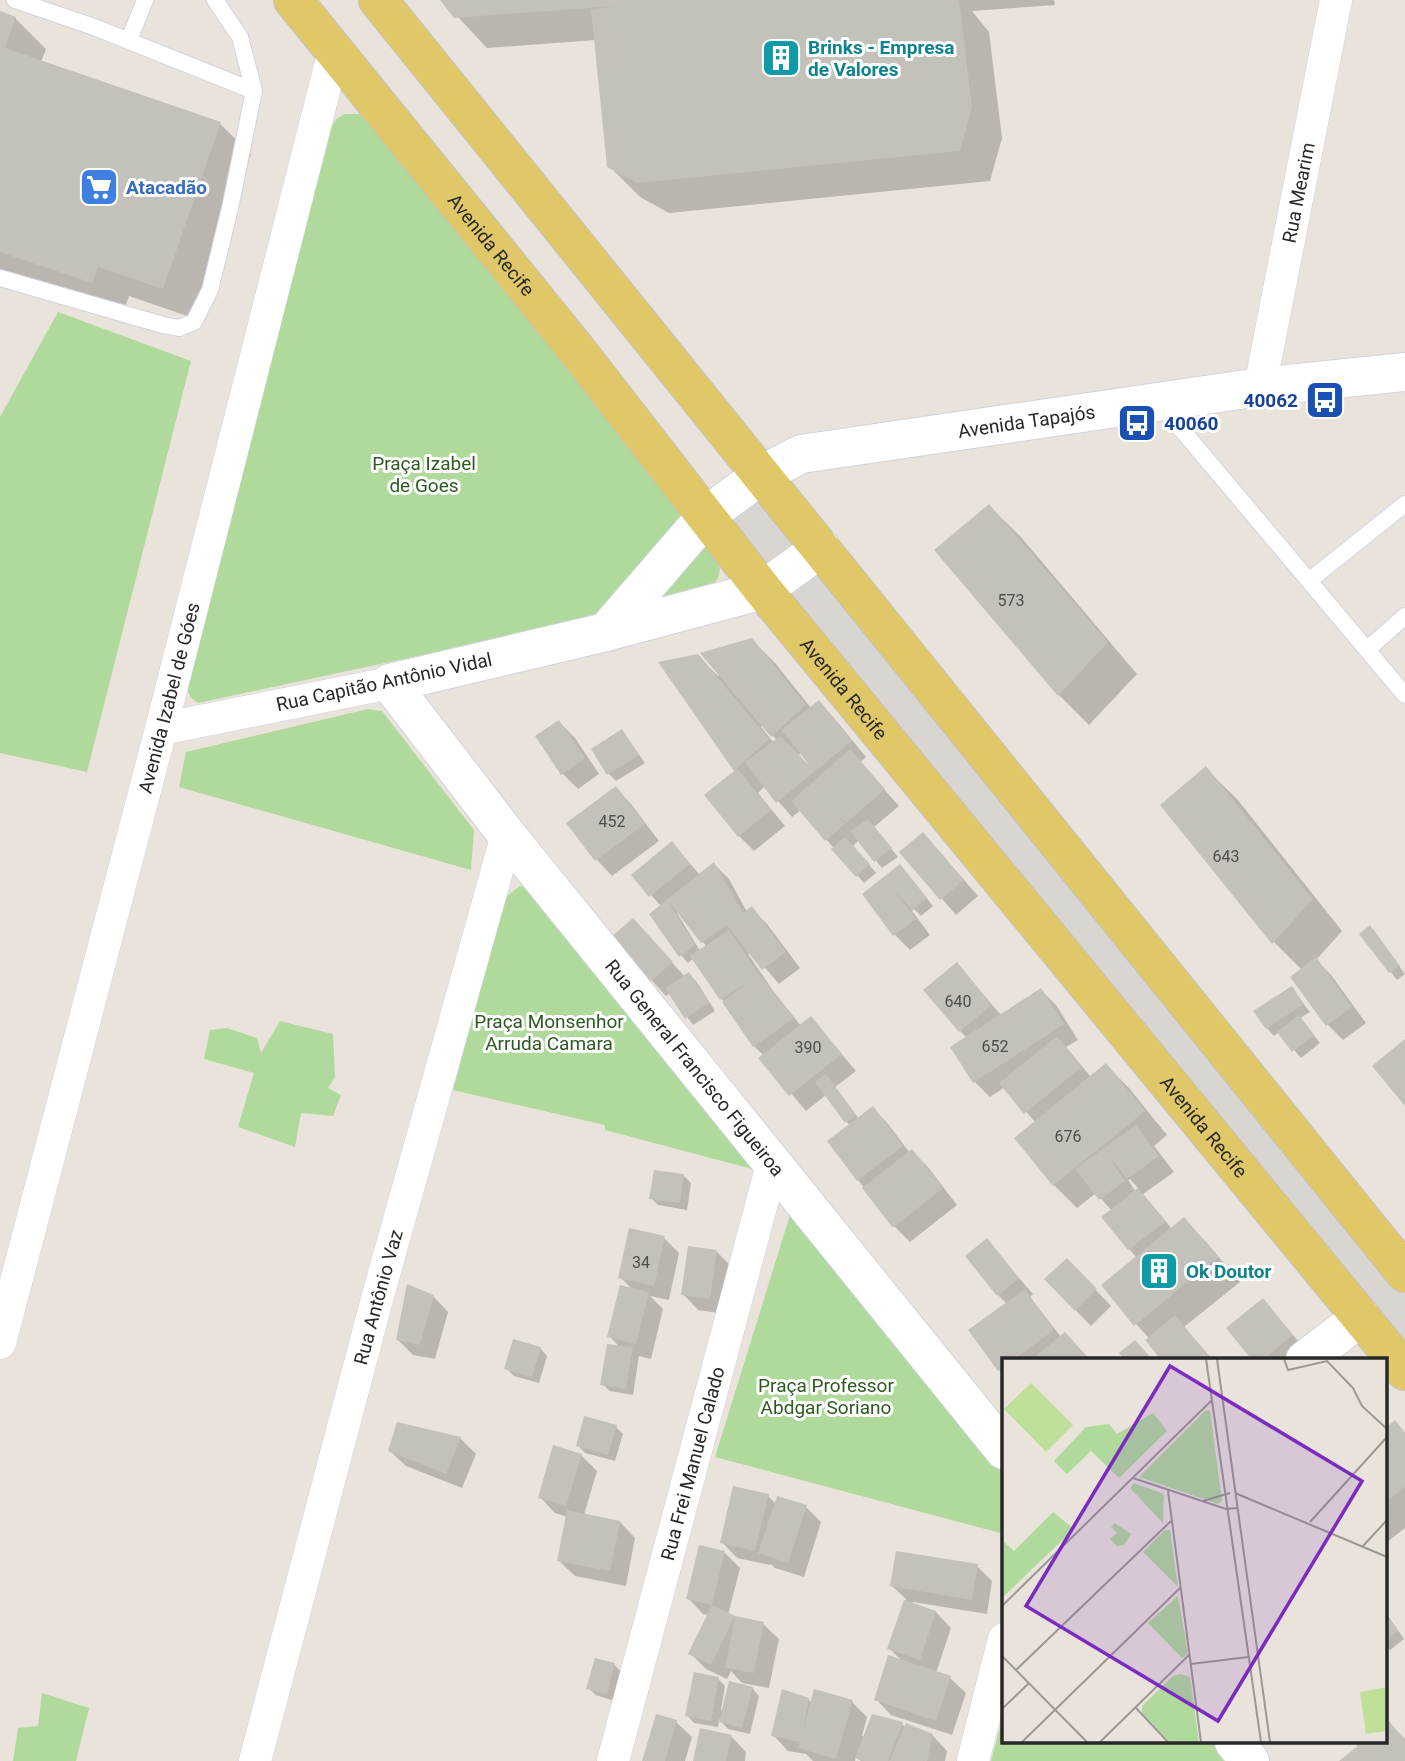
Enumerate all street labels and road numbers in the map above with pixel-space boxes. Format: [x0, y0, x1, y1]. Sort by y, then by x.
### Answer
street label: Rua Mearim [1277, 140, 1319, 245]
street label: Avenida Recife [443, 189, 540, 300]
street label: Avenida Tapajós [956, 400, 1097, 442]
street label: Avenida Izabel de Góes [133, 600, 204, 796]
street label: Avenida Recife [796, 633, 893, 744]
street label: Rua Capitão Antônio Vidal [274, 648, 494, 716]
street label: Rua General Francisco Figueiroa [601, 955, 789, 1181]
street label: Avenida Recife [1156, 1071, 1253, 1182]
street label: Rua Antônio Vaz [349, 1227, 407, 1367]
street label: Rua Frei Manuel Calado [656, 1364, 729, 1563]

